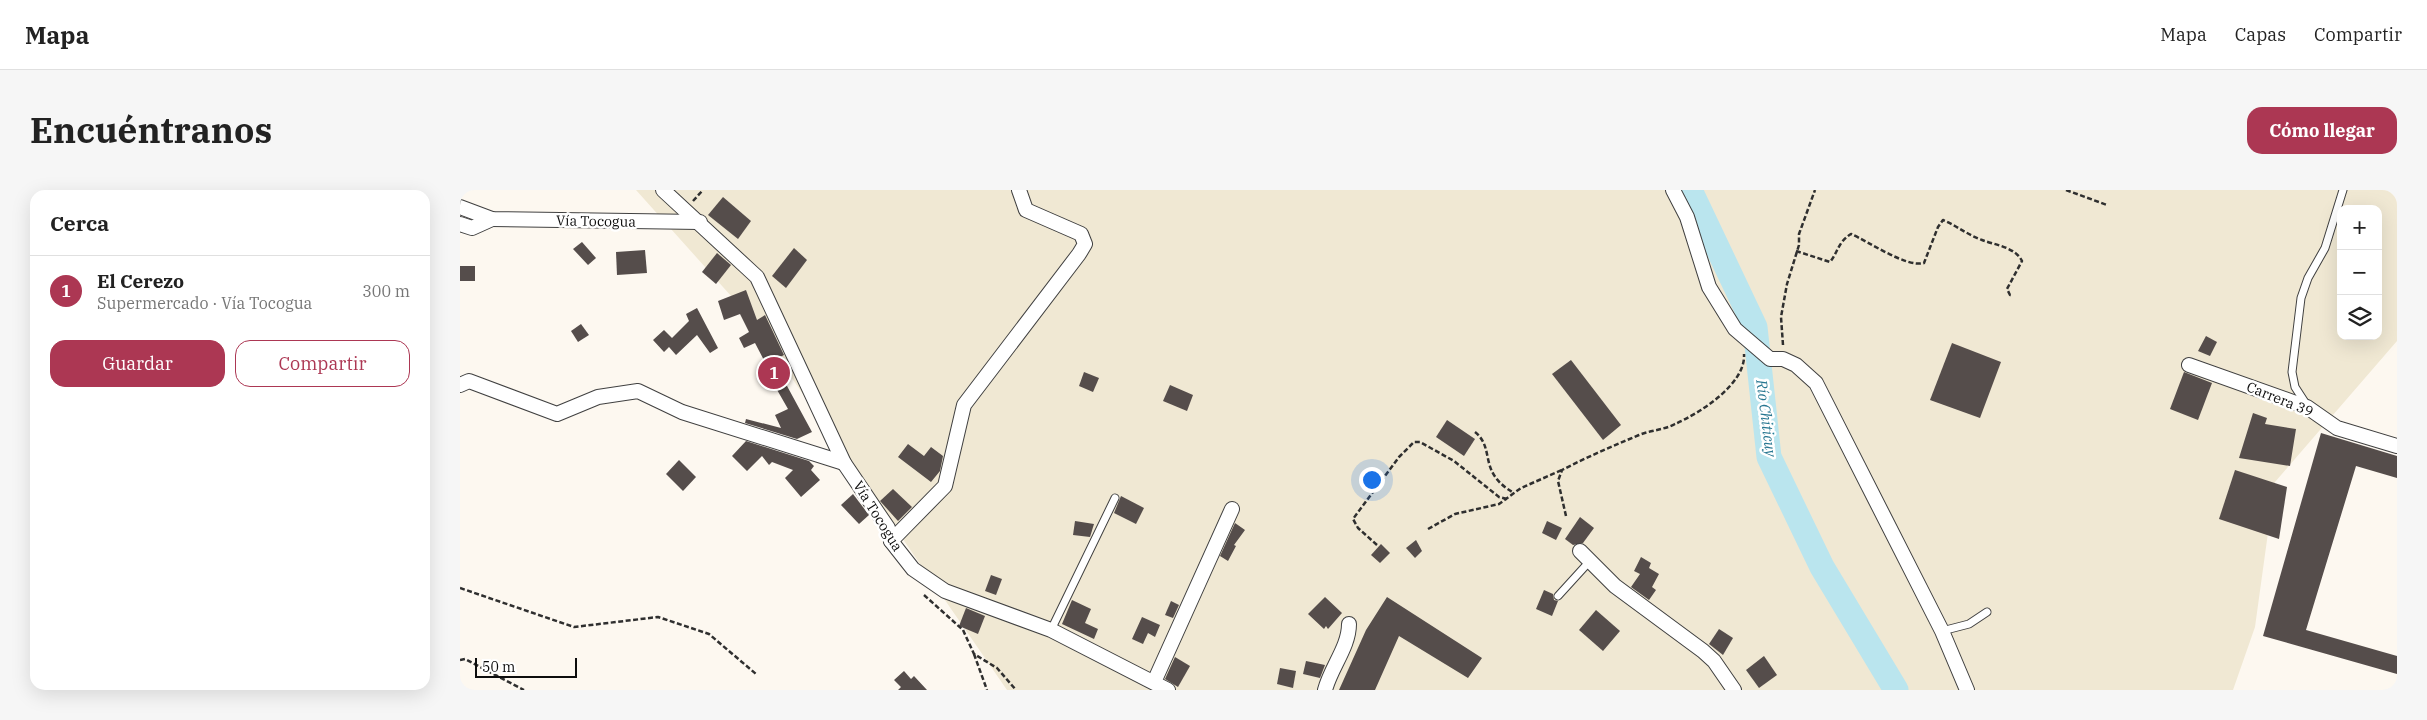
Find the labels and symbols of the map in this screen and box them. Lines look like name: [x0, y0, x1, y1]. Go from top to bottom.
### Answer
street label: Vía Tocogua: [556, 211, 636, 231]
pin: 1: [758, 354, 790, 392]
water label: Río Chiticuy: [1752, 377, 1781, 459]
street label: Carrera 39: [2244, 377, 2316, 421]
your location: [1359, 467, 1385, 493]
street label: Vía Tocogua: [849, 477, 907, 555]
scale bar: [475, 655, 578, 678]

